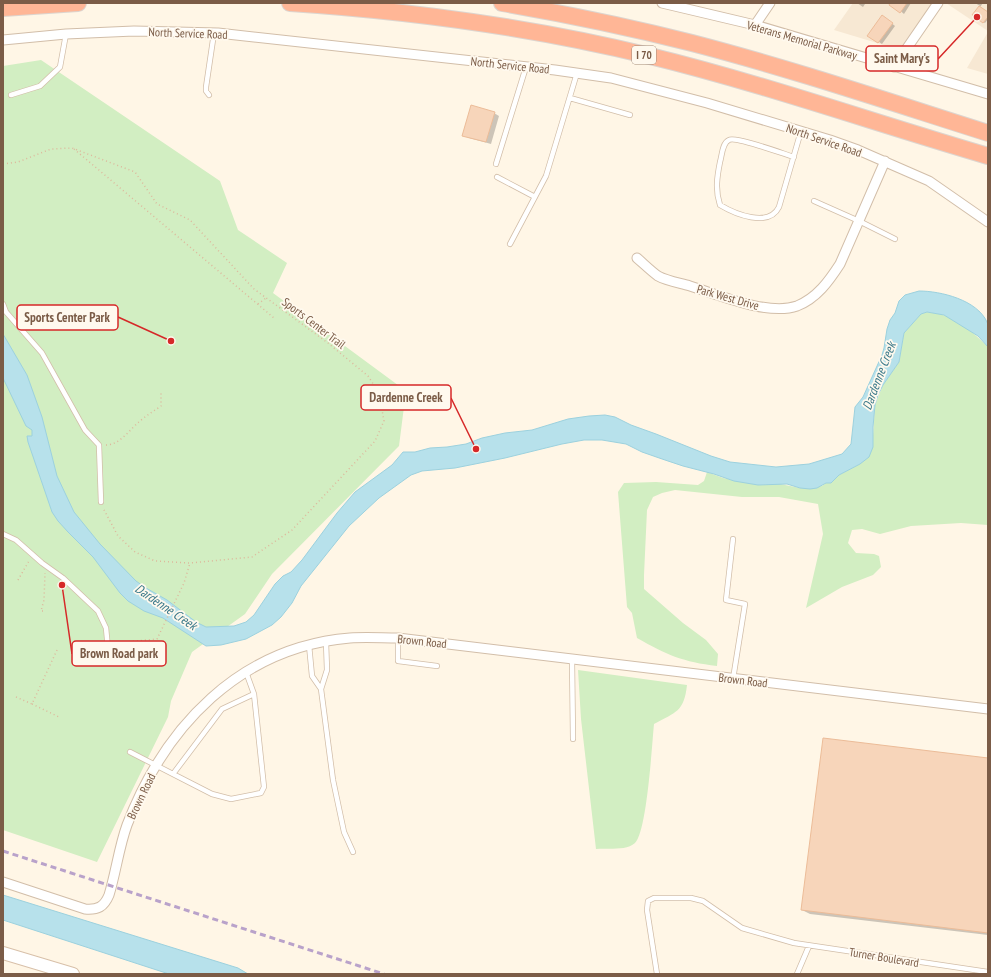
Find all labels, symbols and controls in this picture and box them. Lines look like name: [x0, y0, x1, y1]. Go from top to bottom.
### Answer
street label: Veterans Memorial Parkway: [744, 17, 859, 63]
street label: North Service Road: [148, 24, 228, 42]
road number: I 70: [632, 46, 656, 64]
callout: Saint Mary's: [866, 46, 938, 71]
text: Saint Mary's: [874, 50, 930, 67]
street label: North Service Road: [470, 53, 550, 77]
street label: North Service Road: [784, 120, 864, 160]
street label: Park West Drive: [695, 281, 761, 313]
street label: Sports Center Trail: [279, 294, 349, 352]
callout: Sports Center Park: [17, 305, 118, 330]
text: Sports Center Park: [24, 309, 110, 326]
water label: Dardenne Creek: [858, 338, 900, 412]
callout: Dardenne Creek: [361, 385, 451, 410]
text: Dardenne Creek: [369, 389, 443, 406]
water label: Dardenne Creek: [132, 580, 202, 635]
street label: Brown Road: [397, 631, 447, 651]
callout: Brown Road park: [72, 641, 166, 666]
text: Brown Road park: [80, 645, 159, 662]
street label: Brown Road: [718, 670, 768, 690]
street label: Brown Road: [123, 771, 159, 821]
street label: Turner Boulevard: [848, 944, 920, 970]

